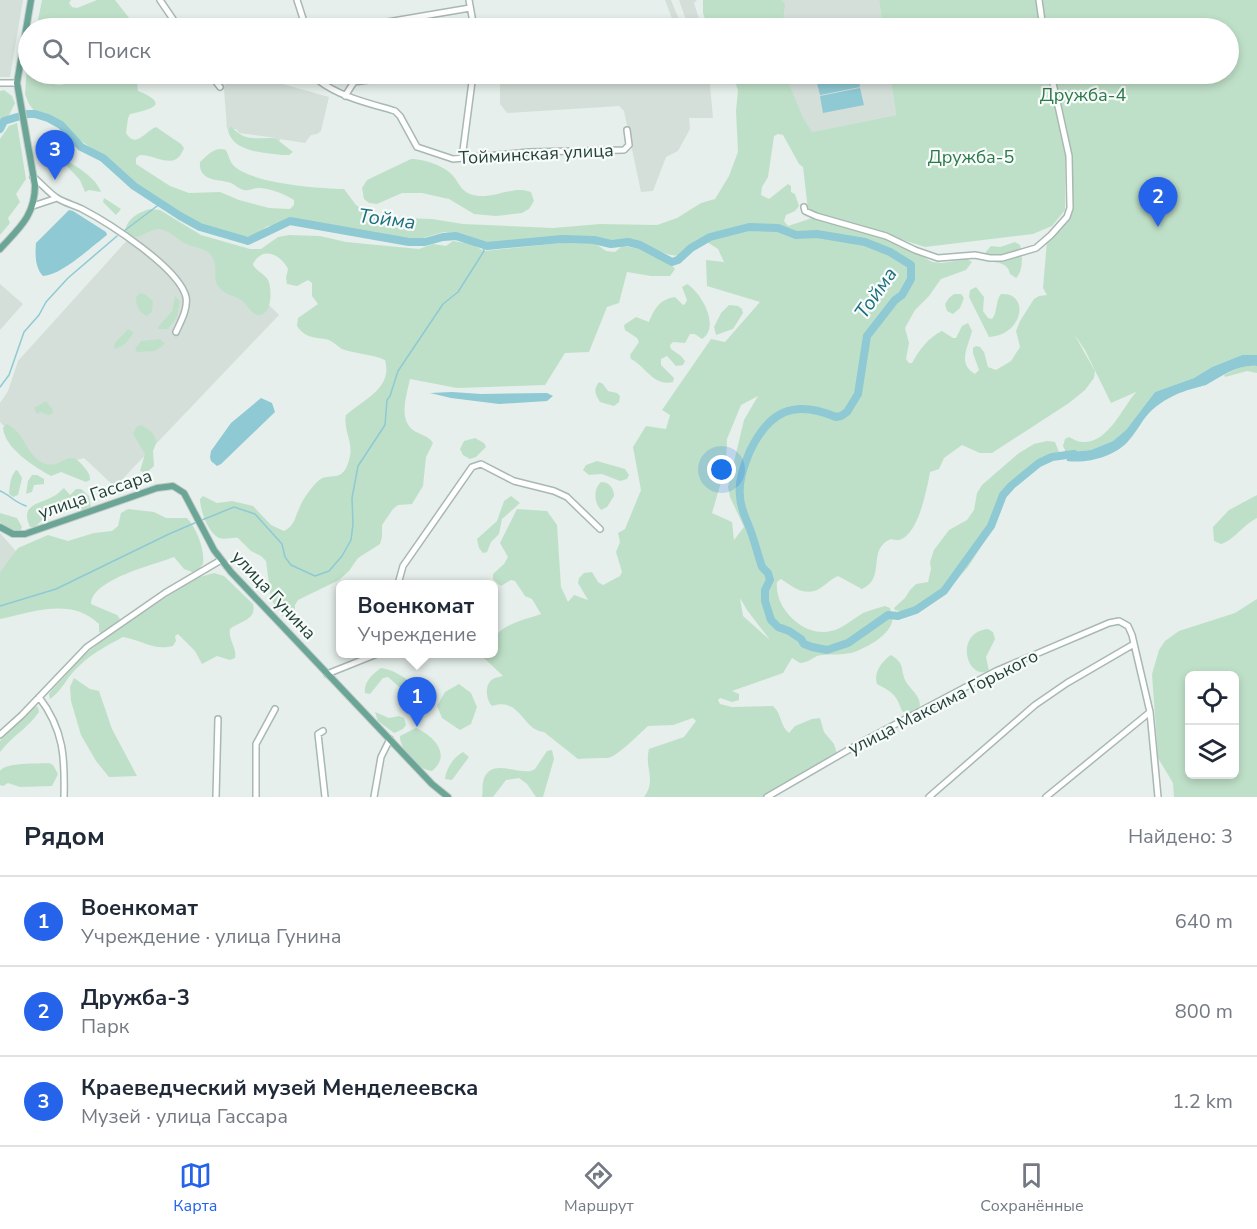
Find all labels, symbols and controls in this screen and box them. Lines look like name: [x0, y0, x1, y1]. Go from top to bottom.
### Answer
search box: [18, 18, 1239, 84]
icon: search: [39, 35, 72, 68]
text: Поиск: [87, 36, 151, 66]
park label: Дружба-4: [1040, 83, 1126, 107]
pin: 3: [36, 130, 74, 180]
street label: Тойминская улица: [458, 138, 614, 170]
park label: Дружба-5: [928, 145, 1014, 169]
pin: 2: [1138, 178, 1178, 227]
water label: Тойма: [357, 202, 417, 236]
water label: Тойма: [848, 262, 904, 324]
your location: [707, 455, 736, 484]
street label: улица Гассара: [35, 463, 155, 525]
street label: улица Гунина: [226, 545, 322, 645]
popup: [336, 580, 498, 658]
text: Военкомат: [357, 591, 474, 621]
text: Учреждение: [357, 621, 477, 648]
street label: улица Максима Горького: [844, 644, 1042, 760]
map controls: [1185, 671, 1239, 779]
button: locate: [1185, 671, 1239, 725]
pin: 1: [398, 678, 436, 727]
button: layers: [1185, 725, 1239, 779]
text: Рядом: [24, 819, 105, 854]
text: Найдено: 3: [1128, 823, 1233, 850]
text: Военкомат: [81, 893, 198, 923]
text: 1: [38, 908, 50, 935]
text: 640 m: [1175, 908, 1233, 935]
text: Учреждение · улица Гунина: [81, 923, 341, 950]
text: Дружба-3: [81, 983, 190, 1013]
text: 2: [38, 998, 50, 1025]
text: 800 m: [1175, 998, 1233, 1025]
text: Парк: [81, 1013, 129, 1040]
text: Краеведческий музей Менделеевска: [81, 1073, 478, 1103]
text: 3: [38, 1088, 50, 1115]
text: 1.2 km: [1172, 1088, 1233, 1115]
text: Музей · улица Гассара: [81, 1103, 288, 1130]
tab: Карта: [173, 1159, 217, 1217]
tab: Маршрут: [564, 1159, 634, 1217]
tab: Сохранённые: [980, 1159, 1084, 1217]

